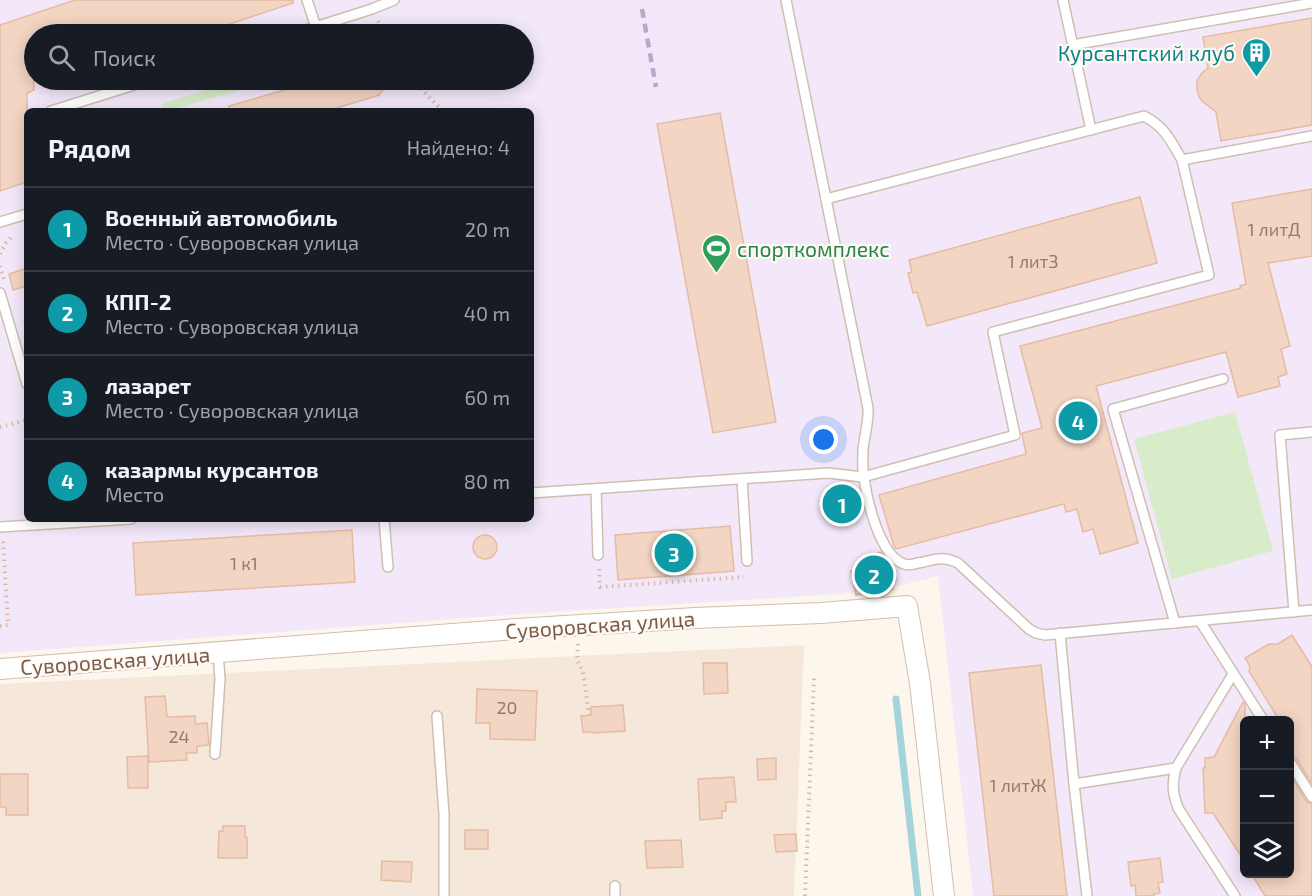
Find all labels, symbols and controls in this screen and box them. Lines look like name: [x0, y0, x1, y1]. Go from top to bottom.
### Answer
search box: [24, 24, 534, 90]
building icon: Курсантский клуб: [1240, 36, 1272, 78]
place label: Курсантский клуб: [1058, 40, 1235, 66]
icon: search: [45, 41, 78, 74]
text: Поиск: [93, 44, 156, 70]
text: Рядом: [48, 132, 131, 163]
text: Найдено: 4: [407, 135, 510, 159]
text: Военный автомобиль: [105, 204, 338, 230]
text: 1: [63, 217, 72, 241]
text: 20 m: [465, 217, 510, 241]
house number: 1 литД: [1247, 218, 1301, 240]
text: Место · Суворовская улица: [105, 230, 359, 254]
sports icon: спорткомплекс: [700, 232, 732, 274]
place label: спорткомплекс: [737, 236, 890, 261]
house number: 1 литЗ: [1008, 250, 1058, 272]
text: КПП-2: [105, 288, 172, 314]
text: 2: [62, 301, 73, 325]
text: 40 m: [464, 301, 510, 325]
text: Место · Суворовская улица: [105, 314, 359, 338]
text: лазарет: [105, 372, 191, 398]
text: 3: [62, 385, 73, 409]
text: 60 m: [465, 385, 510, 409]
text: Место · Суворовская улица: [105, 398, 359, 422]
pin: 4: [1058, 398, 1098, 444]
your location: [809, 425, 838, 454]
text: казармы курсантов: [105, 456, 319, 482]
text: 4: [61, 469, 74, 493]
text: 80 m: [464, 469, 510, 493]
text: Место: [105, 482, 164, 506]
pin: 1: [822, 482, 862, 526]
pin: 3: [654, 530, 694, 576]
house number: 1 к1: [230, 552, 258, 574]
pin: 2: [854, 552, 894, 598]
street label: Суворовская улица: [504, 605, 696, 644]
street label: Суворовская улица: [19, 641, 211, 680]
house number: 20: [497, 696, 517, 718]
map controls: [1240, 716, 1294, 878]
button: +: [1240, 716, 1294, 770]
house number: 24: [168, 725, 190, 747]
button: −: [1240, 770, 1294, 824]
house number: 1 литЖ: [989, 774, 1047, 796]
button: layers: [1240, 824, 1294, 878]

